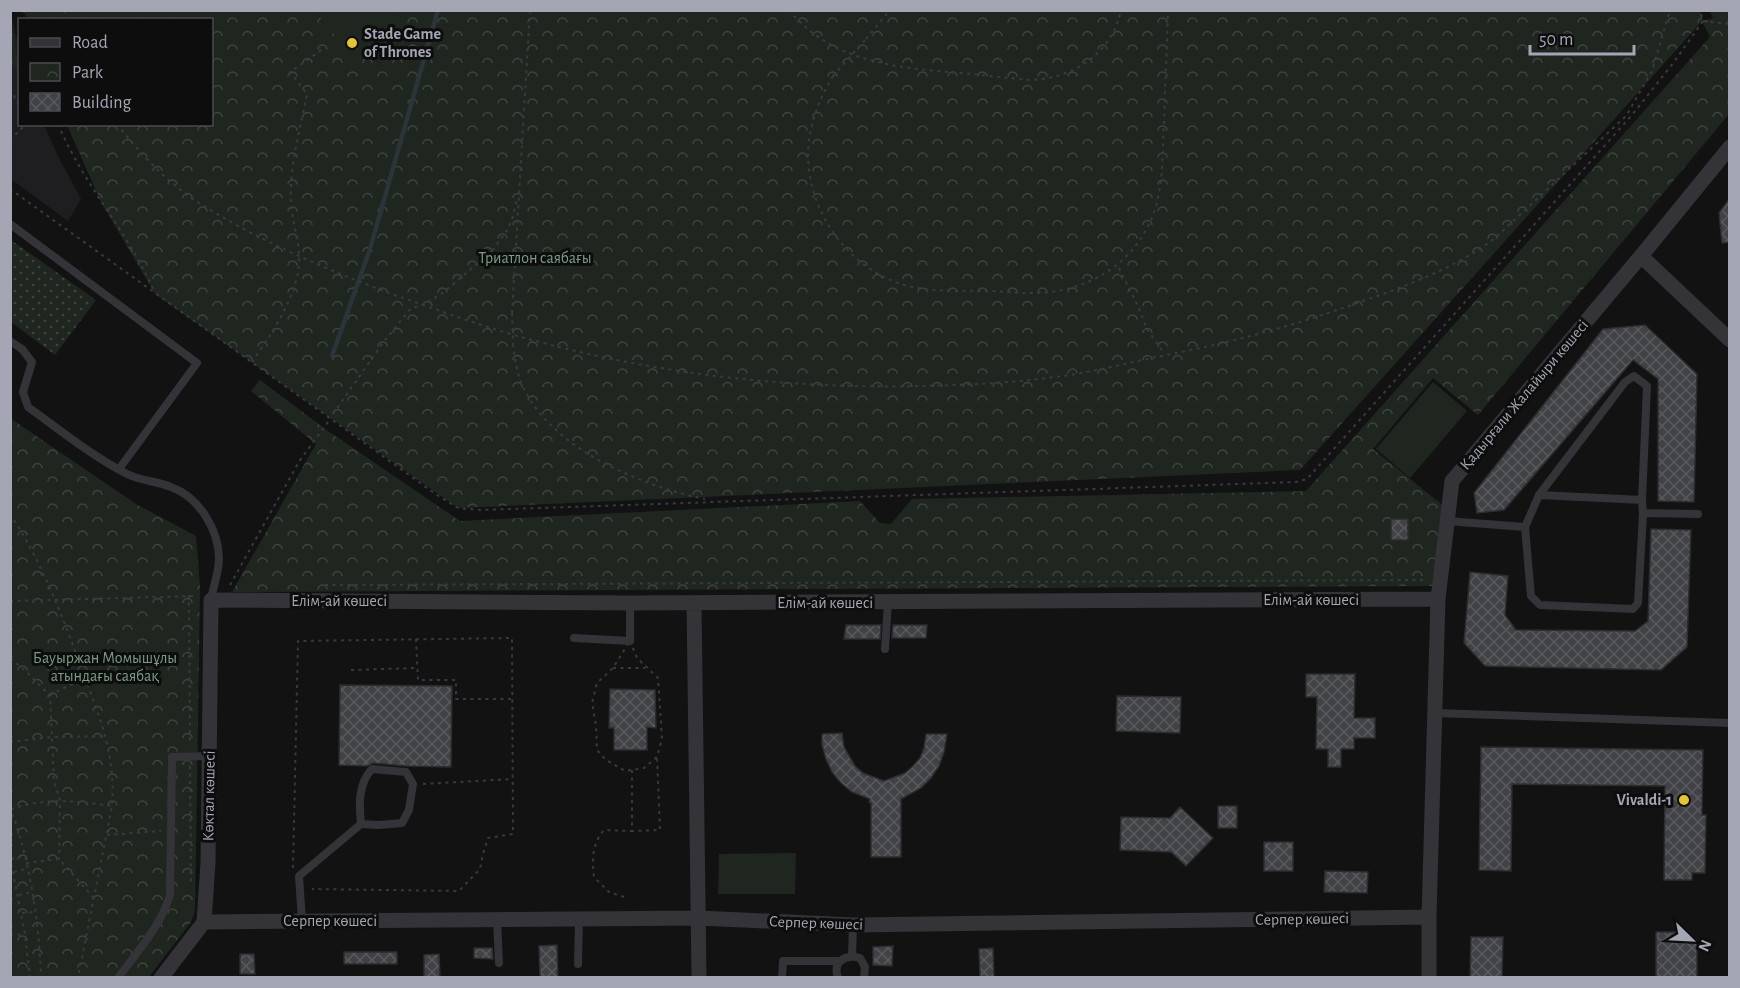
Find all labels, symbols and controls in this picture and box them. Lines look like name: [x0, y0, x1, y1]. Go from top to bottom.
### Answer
legend: [18, 18, 213, 126]
scale bar: [1530, 18, 1634, 56]
place label: Stade Game of Thrones: [364, 26, 441, 60]
text: 50 m: [1539, 31, 1573, 49]
text: Road: [72, 34, 108, 52]
marker: Stade Game of Thrones: [345, 36, 359, 50]
text: Park: [72, 64, 104, 82]
text: Building: [72, 94, 132, 112]
park label: Триатлон саябағы: [478, 250, 592, 266]
street label: Қадырғали Жалайыри көшесі: [1457, 317, 1591, 473]
street label: Елім-ай көшесі: [1263, 592, 1359, 608]
street label: Елім-ай көшесі: [291, 593, 387, 609]
street label: Елім-ай көшесі: [777, 595, 873, 611]
park label: Бауыржан Момышұлы атындағы саябақ: [33, 650, 177, 684]
street label: Көктал көшесі: [200, 750, 218, 842]
place label: Vivaldi-1: [1616, 792, 1672, 808]
marker: Vivaldi-1: [1677, 793, 1691, 807]
street label: Серпер көшесі: [1255, 910, 1349, 928]
north arrow: [1662, 910, 1722, 970]
street label: Серпер көшесі: [283, 913, 377, 929]
street label: Серпер көшесі: [769, 913, 863, 933]
text: N: [1695, 937, 1714, 954]

